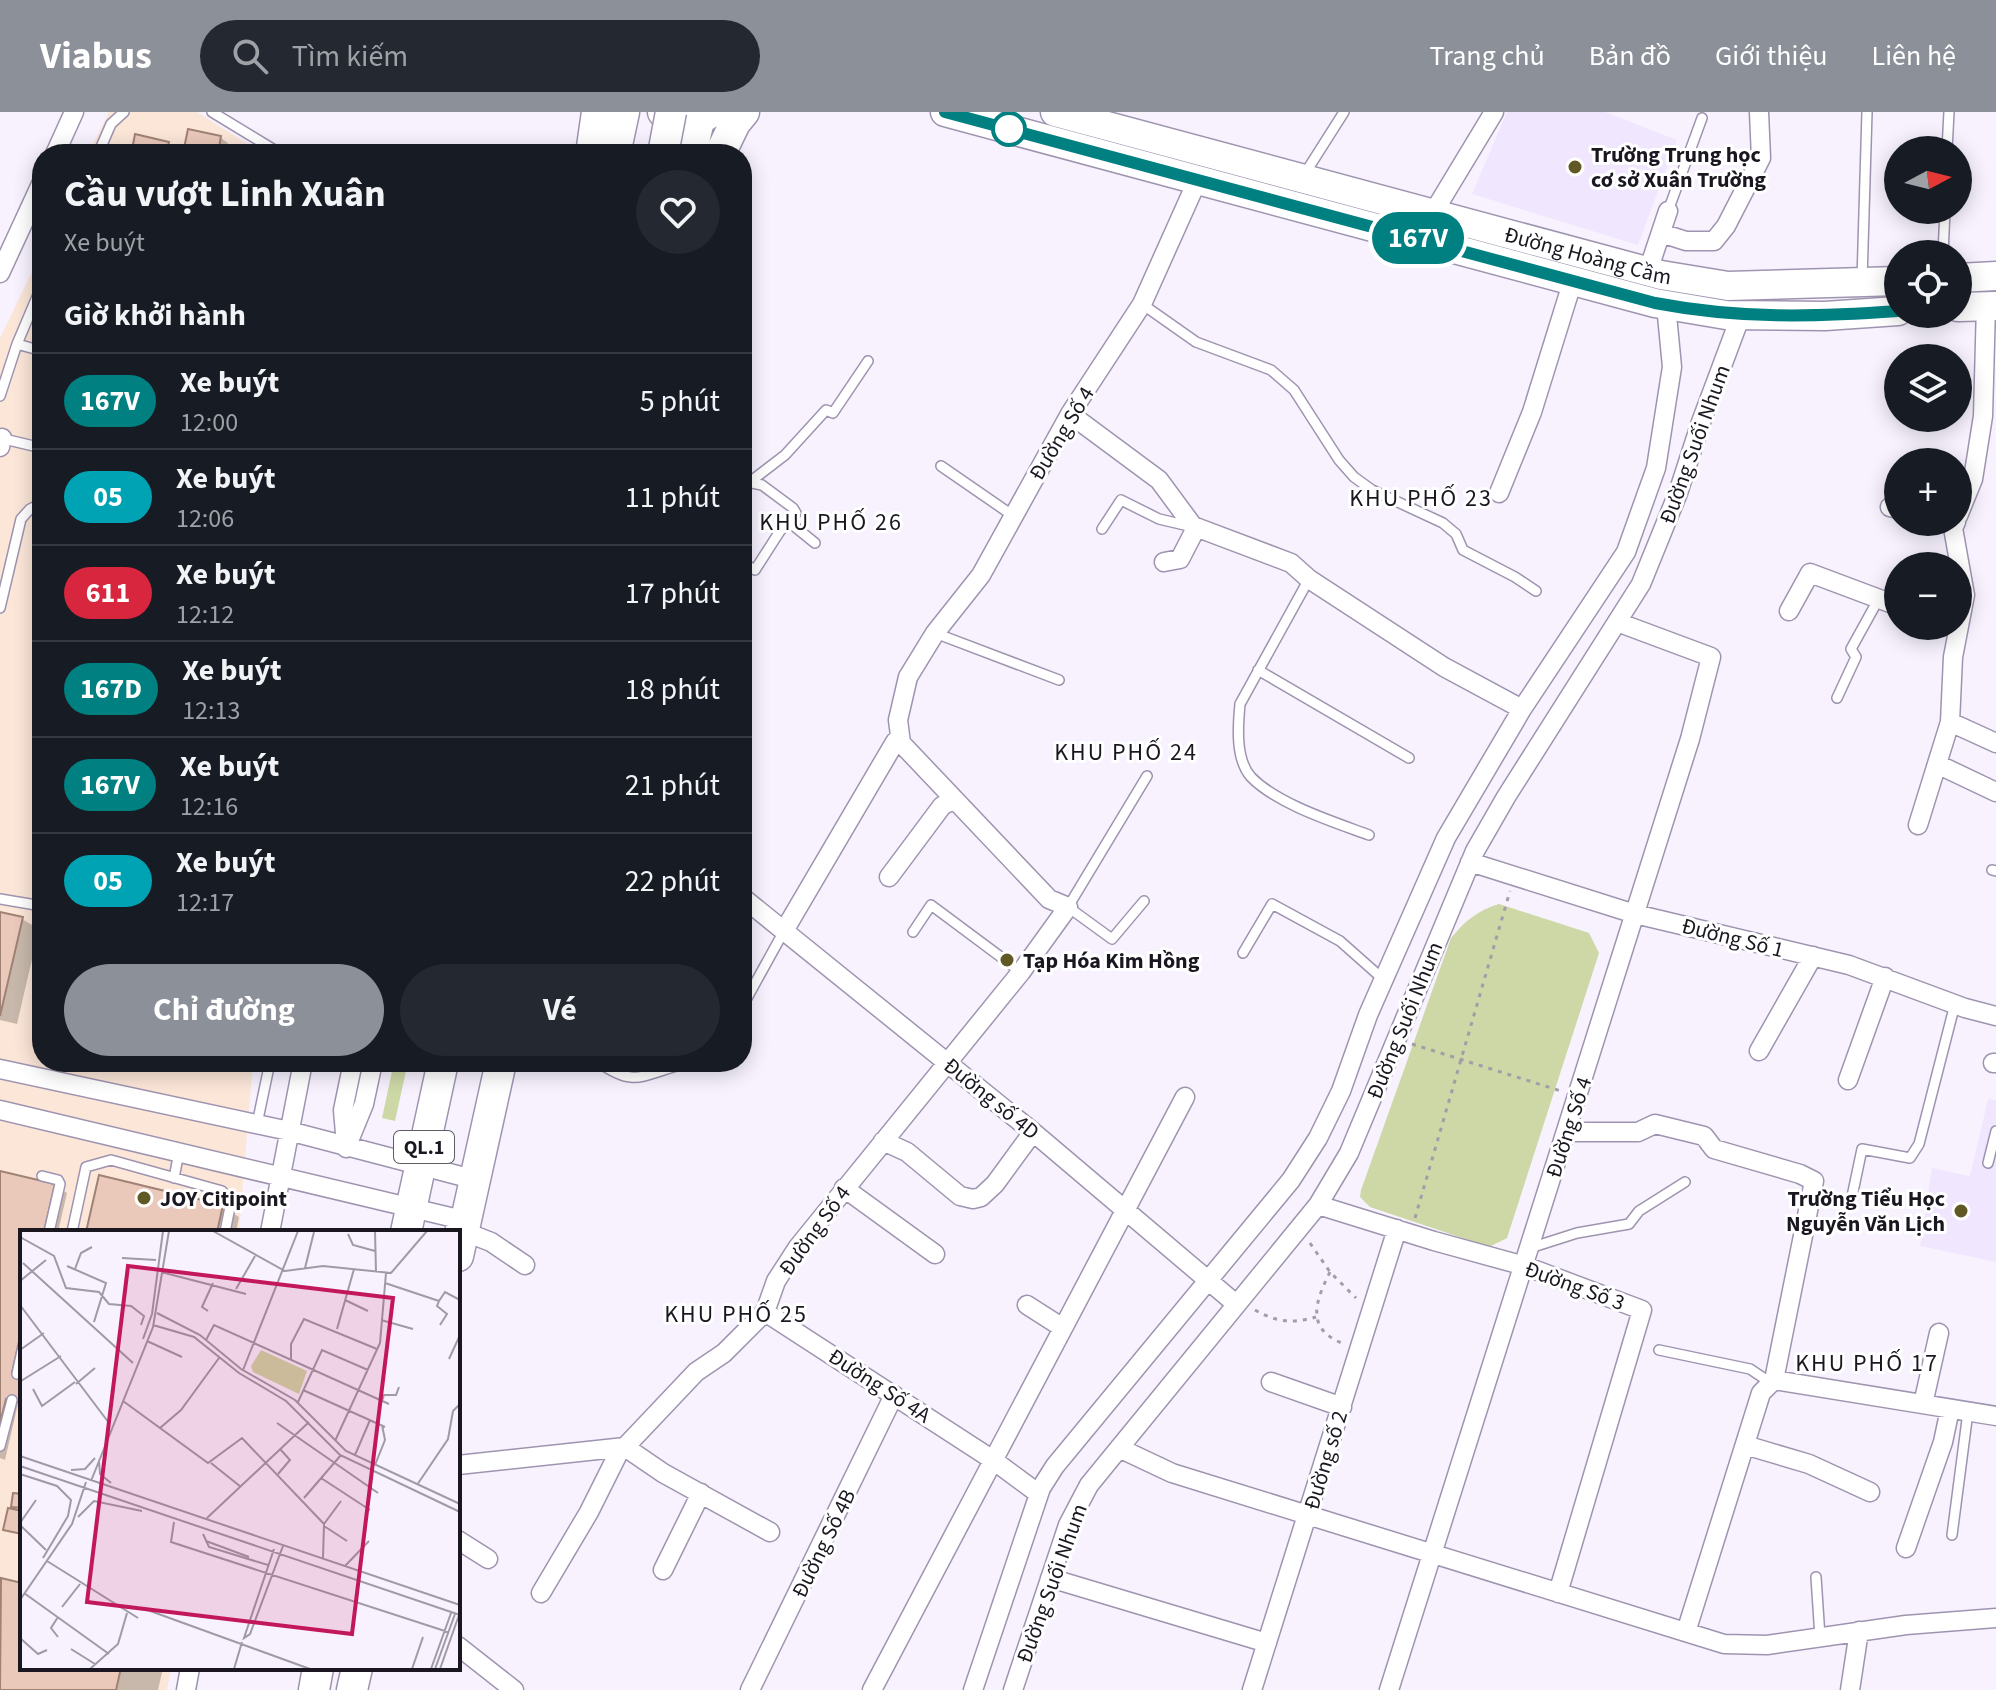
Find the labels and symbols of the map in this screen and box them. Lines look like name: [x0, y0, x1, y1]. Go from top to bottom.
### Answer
unlabelled marker: [992, 112, 1026, 146]
north arrow: [1884, 136, 1972, 224]
place label: Trường Trung học cơ sở Xuân Trường: [1591, 139, 1766, 196]
marker: Trường Trung học cơ sở Xuân Trường: [1566, 158, 1584, 176]
line badge: 167V: [1362, 212, 1474, 264]
street label: Đường Hoàng Cầm: [1501, 219, 1674, 293]
street label: Đường Suối Nhum: [1651, 360, 1739, 528]
street label: Đường Số 4: [1021, 380, 1102, 486]
district label: KHU PHỐ 23: [1349, 481, 1493, 516]
district label: KHU PHỐ 26: [759, 505, 903, 540]
district label: KHU PHỐ 24: [1054, 735, 1198, 770]
street label: Đường Số 1: [1678, 910, 1787, 966]
street label: Đường Suối Nhum: [1359, 937, 1451, 1104]
place label: Tạp Hóa Kim Hồng: [1023, 945, 1200, 977]
marker: Tạp Hóa Kim Hồng: [998, 951, 1016, 969]
street label: Đường số 4D: [936, 1050, 1046, 1148]
street label: Đường Số 4: [1538, 1073, 1600, 1182]
road number: QL.1: [394, 1131, 454, 1163]
street label: Đường Số 4: [771, 1179, 858, 1282]
place label: JOY Citipoint: [160, 1183, 288, 1215]
place label: Trường Tiểu Học Nguyễn Văn Lịch: [1786, 1183, 1945, 1240]
marker: JOY Citipoint: [135, 1189, 153, 1207]
marker: Trường Tiểu Học Nguyễn Văn Lịch: [1952, 1202, 1970, 1220]
inset map: [20, 1230, 460, 1670]
street label: Đường Số 3: [1520, 1253, 1629, 1319]
district label: KHU PHỐ 25: [664, 1297, 808, 1332]
street label: Đường Số 4A: [822, 1341, 937, 1431]
district label: KHU PHỐ 17: [1795, 1346, 1939, 1381]
street label: Đường số 2: [1296, 1407, 1356, 1514]
street label: Đường Số 4B: [784, 1484, 864, 1603]
street label: Đường Suối Nhum: [1008, 1499, 1096, 1667]

